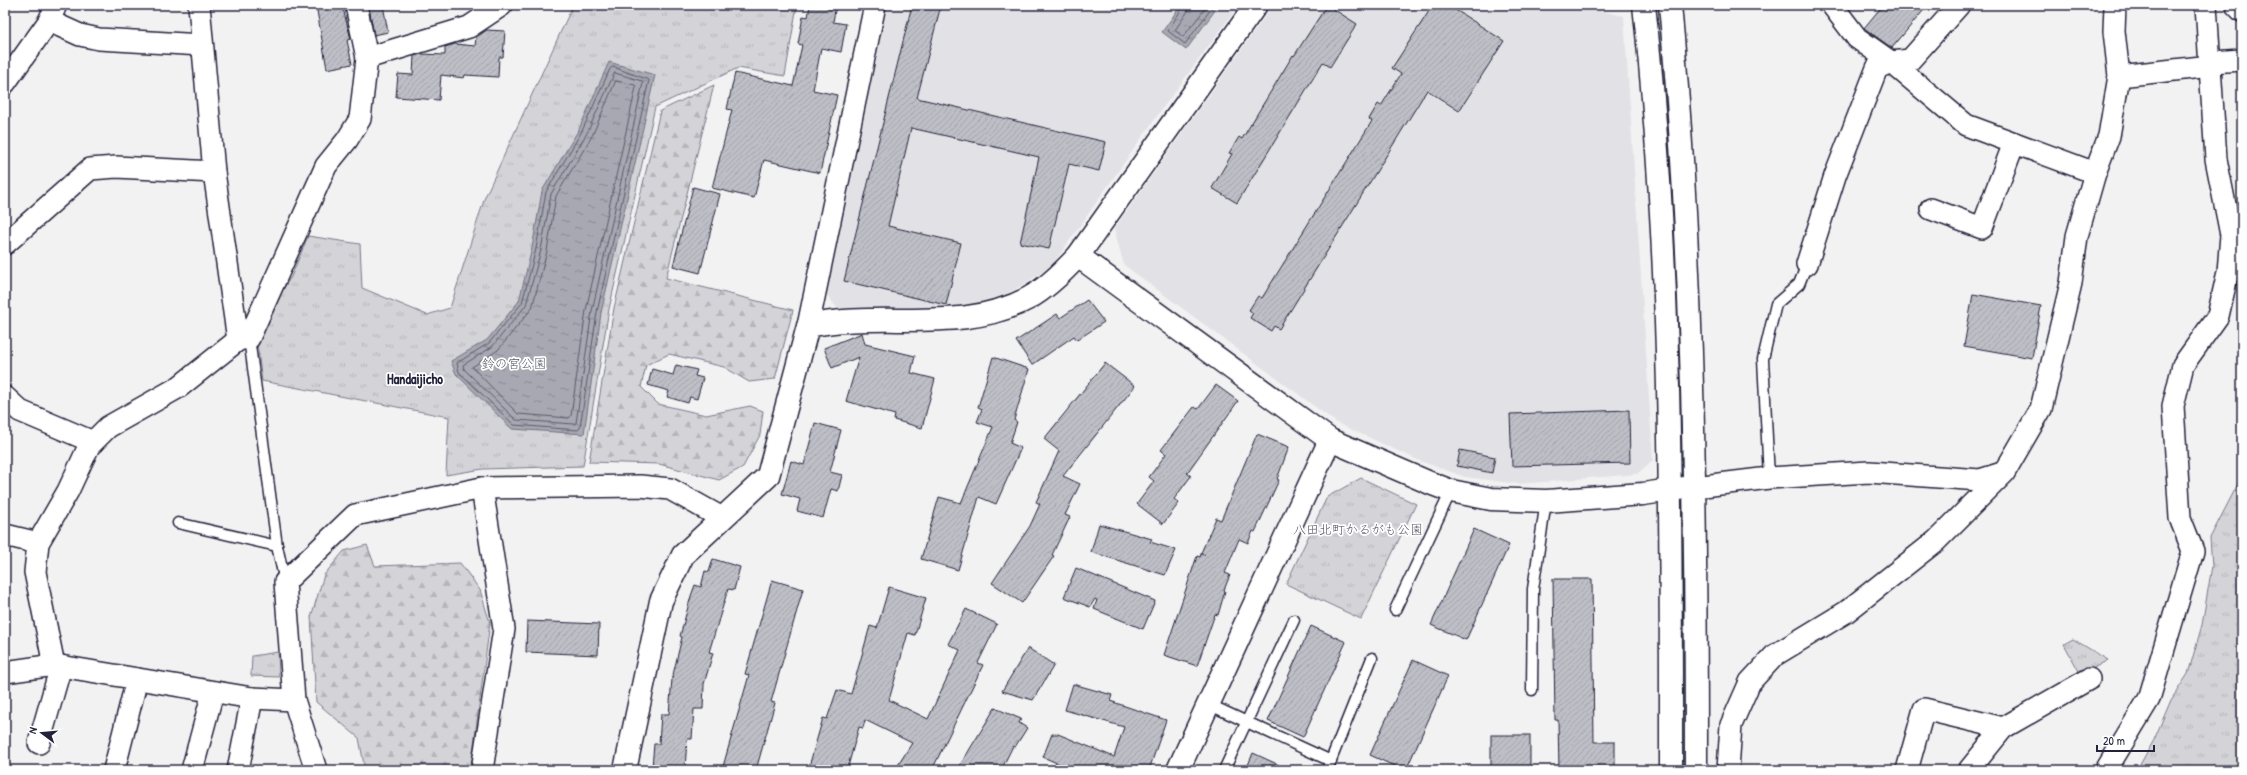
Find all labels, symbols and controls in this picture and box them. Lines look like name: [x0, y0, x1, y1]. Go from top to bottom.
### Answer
park label: 鈴の宮公園: [481, 354, 547, 372]
district label: Handaijicho: [387, 369, 443, 389]
park label: 八田北町かるがも公園: [1293, 520, 1423, 538]
north arrow: [22, 713, 62, 753]
text: N: [25, 725, 40, 735]
scale bar: [2097, 727, 2154, 753]
text: 20 m: [2103, 732, 2125, 749]

